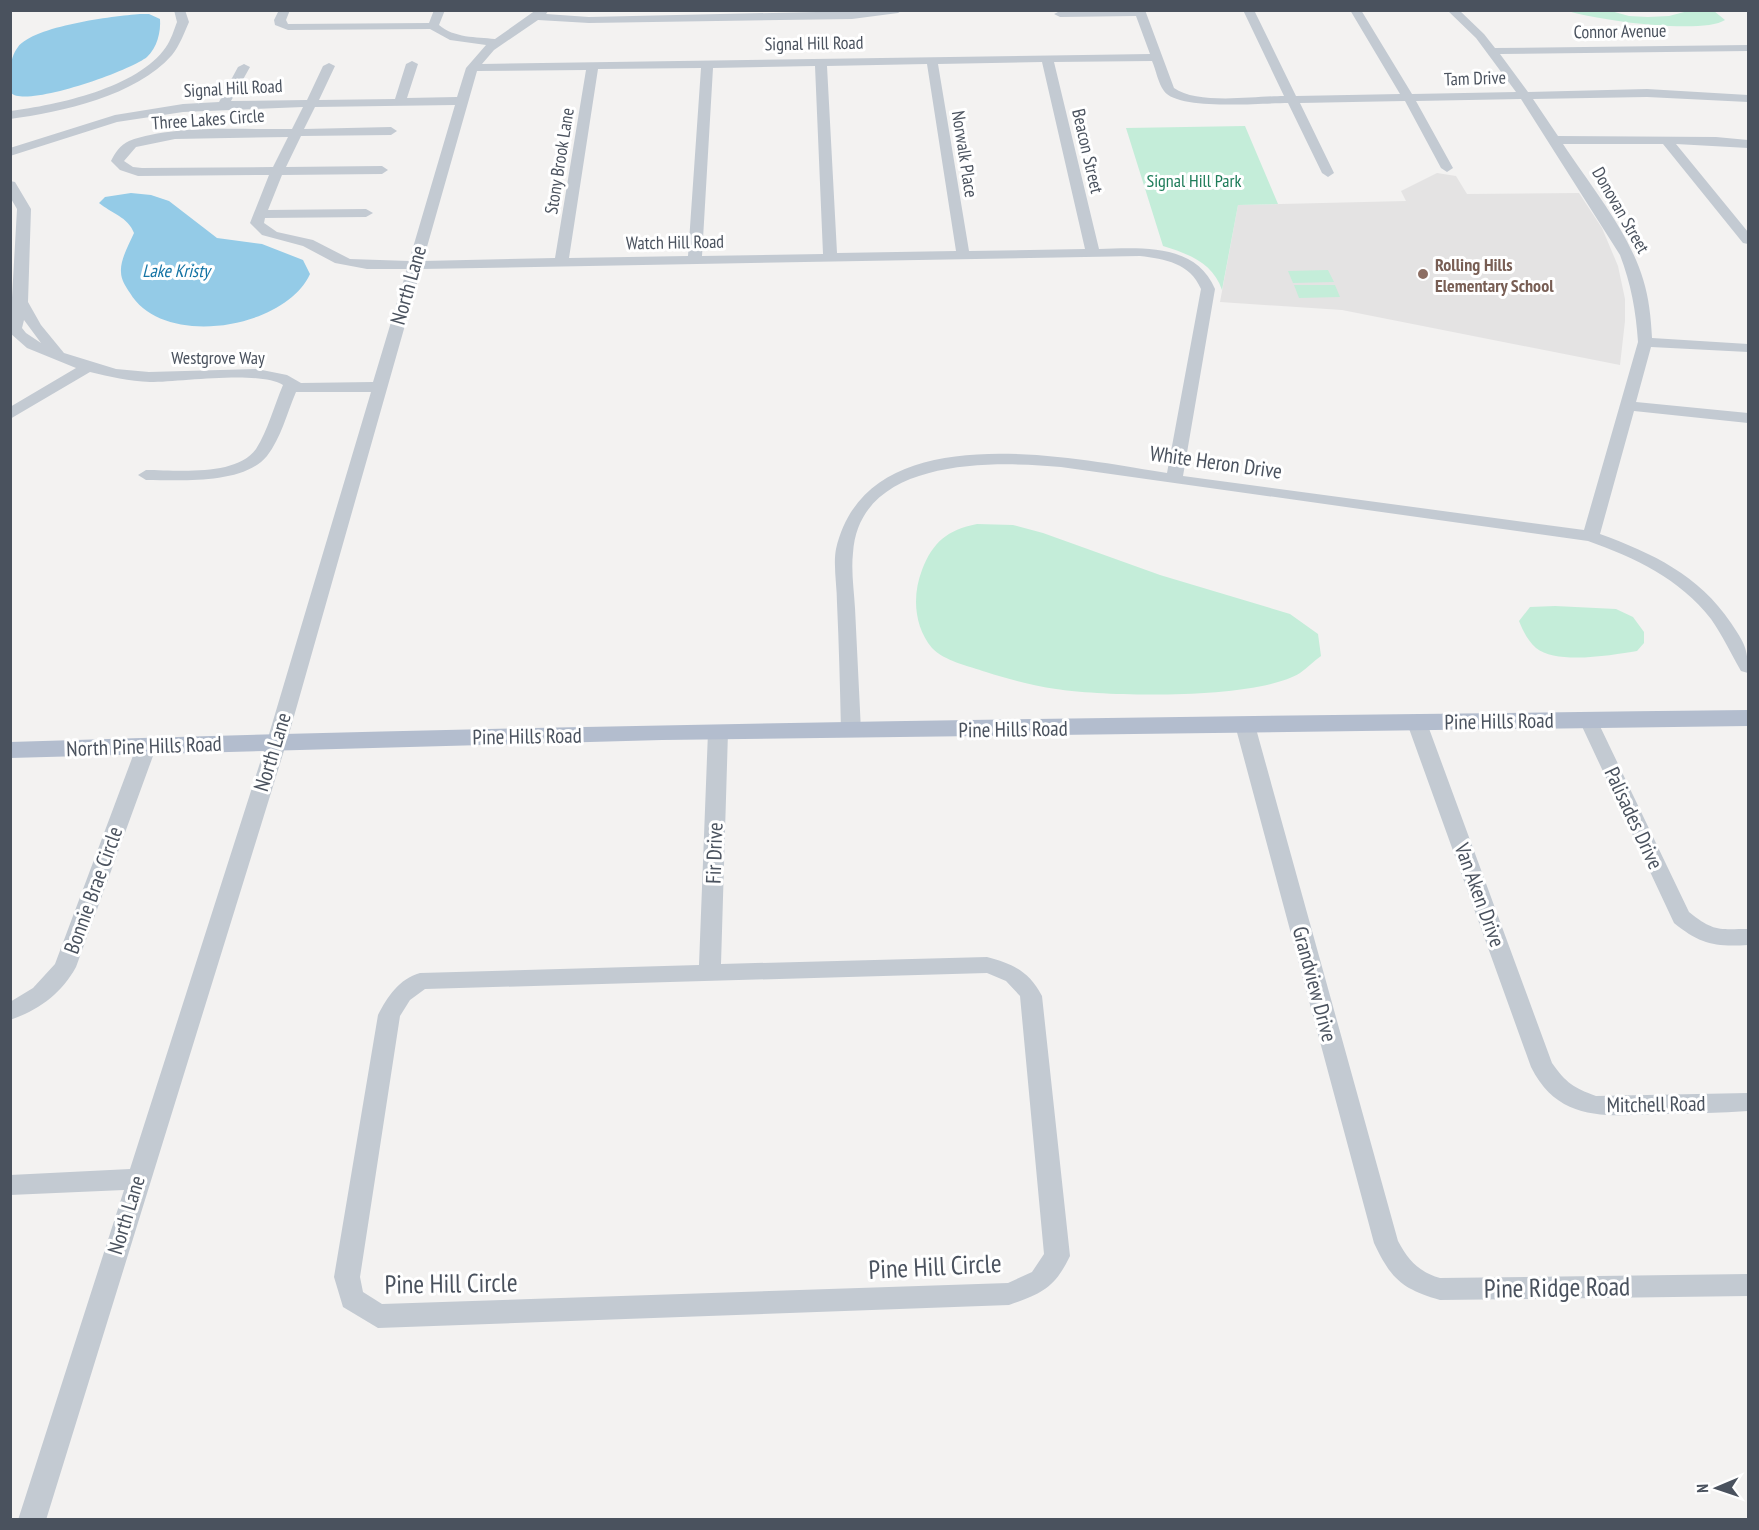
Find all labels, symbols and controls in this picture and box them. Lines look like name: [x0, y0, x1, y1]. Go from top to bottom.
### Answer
street label: Connor Avenue: [1573, 19, 1667, 43]
street label: Signal Hill Road: [764, 31, 864, 55]
street label: Tam Drive: [1444, 65, 1506, 91]
street label: Signal Hill Road: [183, 74, 283, 102]
street label: Three Lakes Circle: [151, 104, 265, 134]
street label: Stony Brook Lane: [539, 106, 579, 216]
street label: Beacon Street: [1067, 107, 1109, 196]
street label: Norwalk Place: [947, 109, 983, 199]
street label: Donovan Street: [1587, 163, 1655, 257]
park label: Signal Hill Park: [1146, 169, 1242, 192]
street label: Watch Hill Road: [626, 230, 724, 254]
street label: North Lane: [384, 242, 432, 328]
place label: Rolling Hills Elementary School: [1435, 253, 1554, 297]
water label: Lake Kristy: [142, 259, 212, 282]
marker: Rolling Hills Elementary School: [1416, 267, 1430, 281]
street label: Westgrove Way: [171, 346, 265, 369]
street label: White Heron Drive: [1148, 439, 1284, 485]
street label: Pine Hills Road: [1444, 707, 1554, 735]
street label: North Lane: [247, 709, 297, 795]
street label: Pine Hills Road: [958, 715, 1068, 743]
street label: Pine Hills Road: [472, 722, 582, 750]
street label: North Pine Hills Road: [66, 730, 222, 762]
street label: Palisades Drive: [1599, 763, 1669, 873]
street label: Fir Drive: [699, 822, 729, 884]
street label: Bonnie Brae Circle: [58, 823, 128, 957]
street label: Van Aken Drive: [1448, 838, 1511, 951]
street label: Grandview Drive: [1287, 923, 1343, 1045]
street label: Mitchell Road: [1606, 1090, 1706, 1118]
street label: North Lane: [101, 1172, 151, 1258]
street label: Pine Hill Circle: [868, 1246, 1002, 1286]
street label: Pine Hill Circle: [384, 1265, 518, 1301]
street label: Pine Ridge Road: [1484, 1269, 1630, 1305]
north arrow: [1687, 1458, 1747, 1518]
text: N: [1692, 1484, 1712, 1493]

